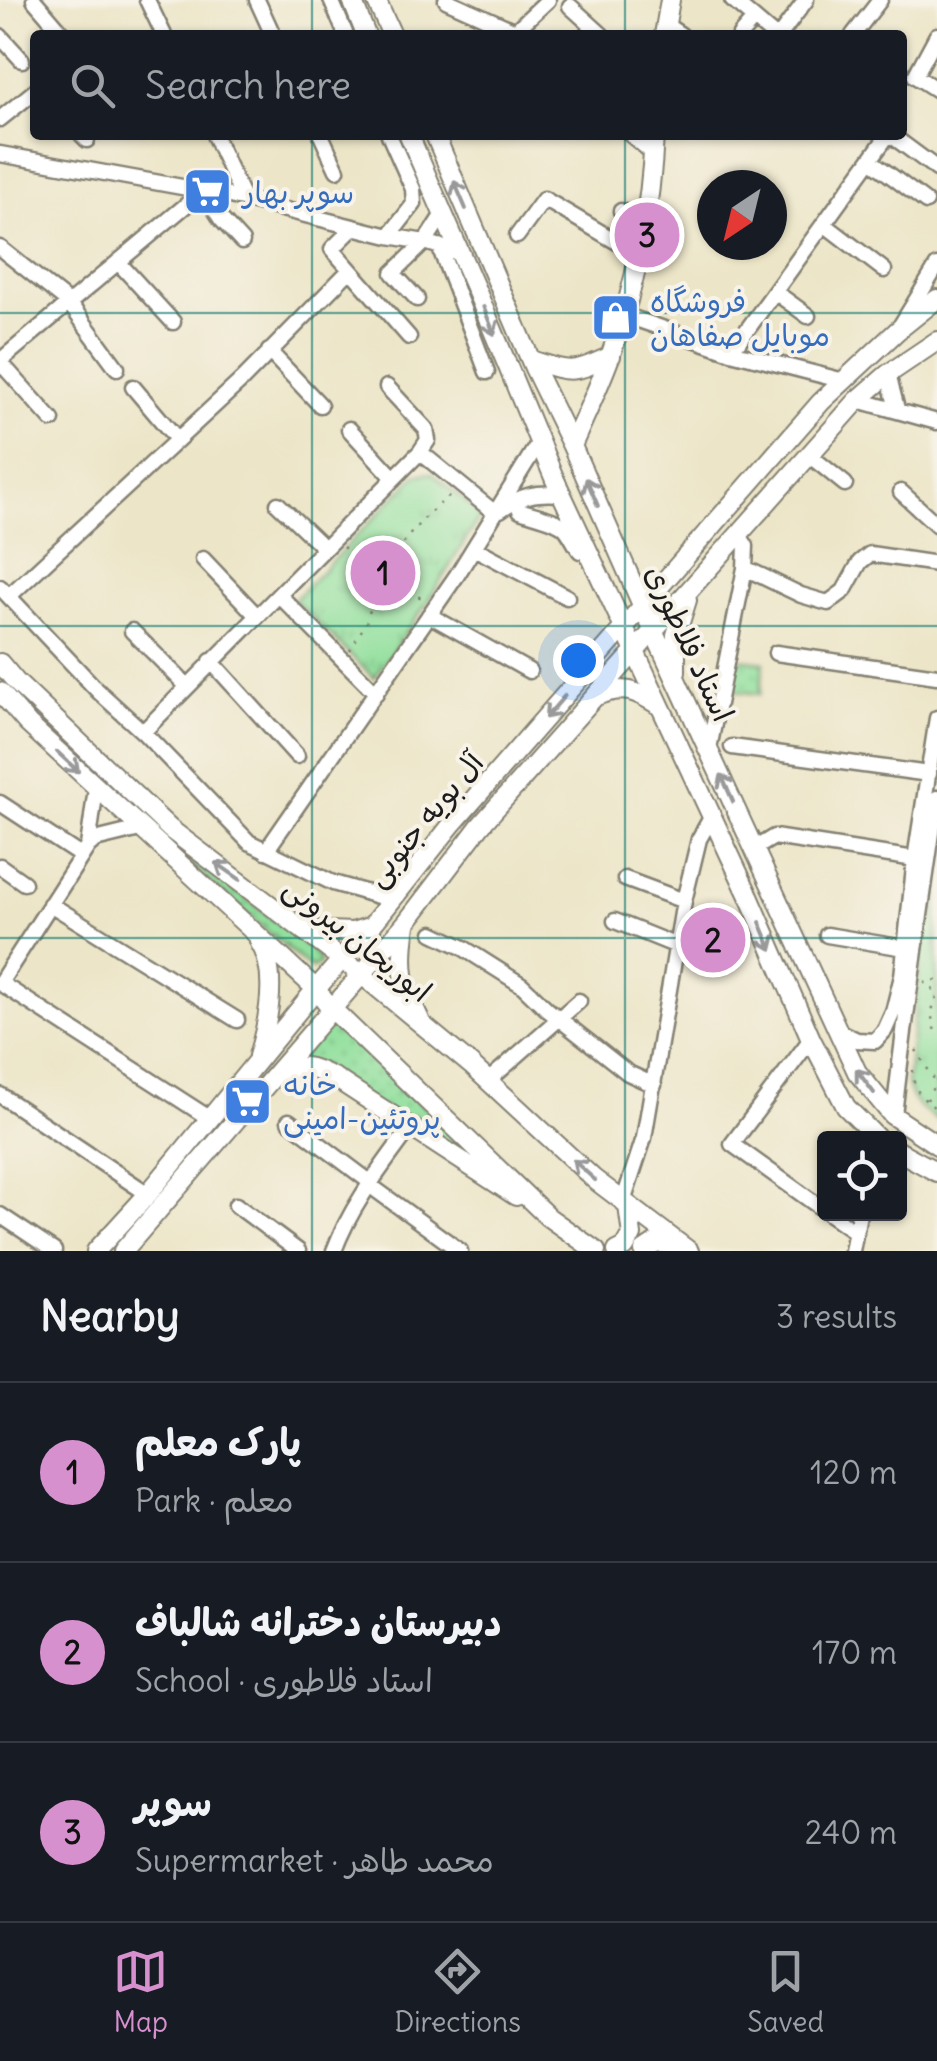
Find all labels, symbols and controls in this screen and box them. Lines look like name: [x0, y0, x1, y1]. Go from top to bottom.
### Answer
search box: [30, 30, 907, 140]
icon: search: [65, 58, 120, 113]
text: Search here: [145, 62, 351, 109]
supermarket icon: سوپر بهار: [182, 166, 234, 218]
north arrow: [697, 170, 787, 260]
place label: سوپر بهار: [240, 173, 354, 212]
one-way arrow: [450, 180, 468, 211]
pin: 3: [614, 198, 680, 272]
place label: فروشگاه موبایل صفاهان: [650, 282, 830, 354]
shop icon: فروشگاه موبایل صفاهان: [589, 292, 641, 344]
one-way arrow: [481, 305, 499, 336]
one-way arrow: [582, 477, 600, 508]
pin: 1: [350, 536, 416, 610]
street label: استاد فلاطوری: [637, 559, 743, 727]
your location: [553, 635, 604, 686]
one-way arrow: [544, 694, 567, 719]
street label: آل بویه جنوبی: [357, 743, 494, 895]
one-way arrow: [55, 750, 80, 773]
one-way arrow: [717, 773, 735, 804]
one-way arrow: [215, 861, 242, 882]
street label: ابوریحان بیرونی: [276, 868, 440, 1011]
pin: 2: [680, 902, 746, 978]
one-way arrow: [758, 920, 776, 951]
place label: خانه پروتئین-امینی: [283, 1065, 441, 1138]
one-way arrow: [855, 1068, 876, 1095]
supermarket icon: خانه پروتئین-امینی: [222, 1075, 274, 1127]
map controls: [817, 1131, 907, 1221]
button: locate: [817, 1131, 907, 1221]
one-way arrow: [572, 1158, 597, 1181]
text: Nearby: [40, 1290, 179, 1342]
text: 3 results: [776, 1296, 897, 1337]
text: پارک معلم: [135, 1419, 301, 1466]
text: 1: [66, 1452, 79, 1493]
text: 120 m: [810, 1452, 897, 1493]
text: Park · معلم: [135, 1480, 294, 1521]
text: دبیرستان دخترانه شالباف: [135, 1599, 502, 1646]
text: 2: [64, 1632, 81, 1673]
text: 170 m: [812, 1632, 897, 1673]
text: School · استاد فلاطوری: [135, 1660, 433, 1701]
text: سوپر: [135, 1779, 212, 1826]
text: 3: [63, 1812, 82, 1853]
text: 240 m: [805, 1812, 897, 1853]
text: Supermarket · محمد طاهر: [135, 1840, 494, 1881]
tab: Map: [113, 1944, 168, 2040]
tab: Directions: [394, 1944, 521, 2040]
tab: Saved: [747, 1944, 824, 2040]

